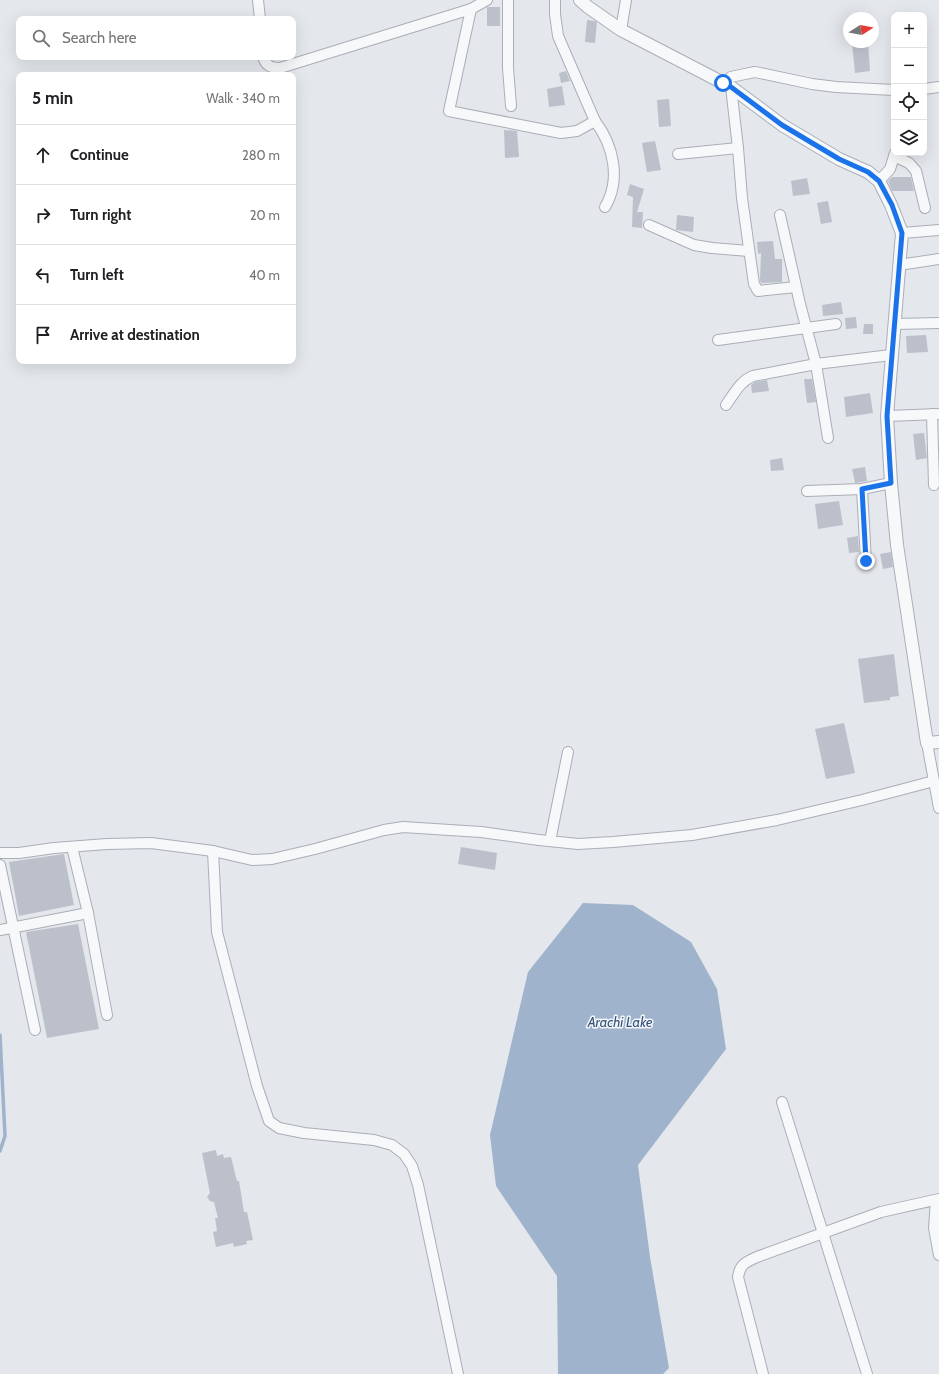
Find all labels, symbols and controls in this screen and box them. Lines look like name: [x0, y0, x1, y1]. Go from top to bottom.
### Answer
north arrow: [843, 12, 879, 48]
map controls: [891, 12, 927, 156]
button: +: [891, 12, 927, 48]
search box: [16, 16, 296, 60]
icon: search: [30, 27, 52, 49]
text: Search here: [62, 29, 137, 47]
button: −: [891, 48, 927, 84]
route start: [714, 74, 732, 92]
button: locate: [891, 84, 927, 120]
text: 5 min: [32, 88, 73, 108]
text: Walk · 340 m: [206, 90, 280, 106]
button: layers: [891, 120, 927, 156]
icon: ahead: [32, 144, 54, 166]
text: Continue: [70, 146, 129, 164]
text: 280 m: [242, 147, 280, 163]
icon: right: [32, 204, 54, 226]
text: Turn right: [70, 206, 131, 224]
text: 20 m: [250, 207, 280, 223]
icon: left: [32, 264, 54, 286]
text: Turn left: [70, 266, 124, 284]
text: 40 m: [249, 267, 280, 283]
icon: arrive: [32, 324, 54, 346]
text: Arrive at destination: [70, 326, 200, 344]
route end: [857, 552, 875, 570]
water label: Arachi Lake: [587, 1013, 653, 1031]

